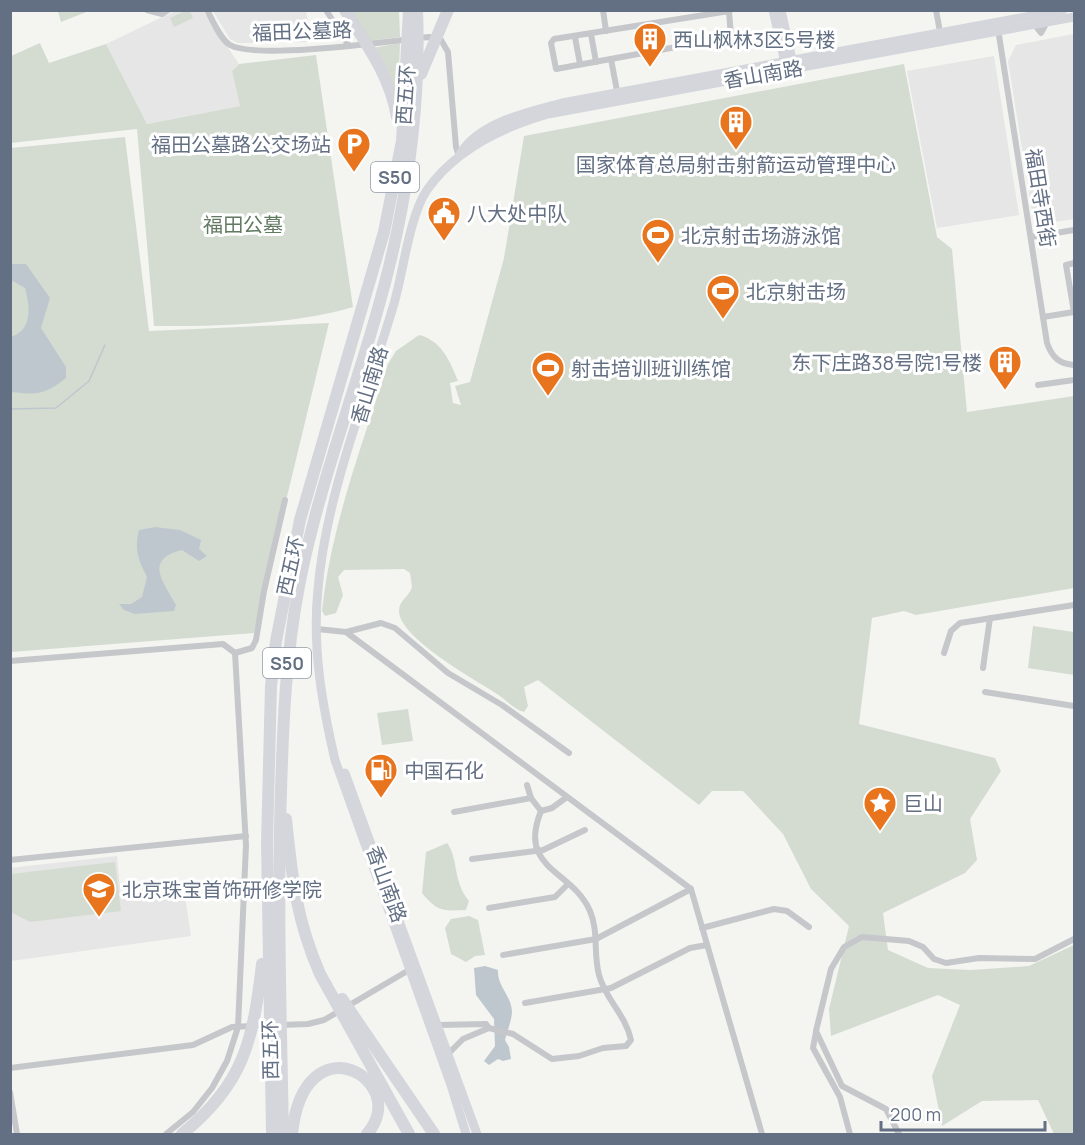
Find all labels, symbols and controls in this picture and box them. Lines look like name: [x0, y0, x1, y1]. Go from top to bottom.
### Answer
street label: 福田公墓路: [252, 16, 352, 46]
building icon: 西山枫林3区5号楼: [632, 21, 668, 68]
place label: 西山枫林3区5号楼: [673, 26, 836, 53]
street label: 香山南路: [721, 54, 805, 94]
street label: 西五环: [389, 64, 421, 126]
building icon: 国家体育总局射击射箭运动管理中心: [718, 104, 754, 151]
parking icon: 福田公墓路公交场站: [336, 126, 372, 173]
place label: 福田公墓路公交场站: [151, 131, 331, 158]
street label: 福田寺西街: [1020, 147, 1062, 249]
place label: 国家体育总局射击射箭运动管理中心: [576, 151, 896, 178]
road number: S50: [371, 162, 419, 192]
public building icon: 八大处中队: [426, 195, 462, 242]
place label: 八大处中队: [467, 200, 567, 227]
park label: 福田公墓: [203, 211, 283, 238]
sports icon: 北京射击场游泳馆: [640, 217, 676, 264]
place label: 北京射击场游泳馆: [681, 222, 841, 249]
sports icon: 北京射击场: [705, 273, 741, 320]
place label: 北京射击场: [746, 278, 846, 305]
street label: 香山南路: [344, 343, 394, 427]
building icon: 东下庄路38号院1号楼: [987, 344, 1023, 391]
place label: 东下庄路38号院1号楼: [792, 349, 982, 376]
sports icon: 射击培训班训练馆: [530, 350, 566, 397]
place label: 射击培训班训练馆: [571, 355, 731, 382]
street label: 西五环: [271, 534, 309, 598]
road number: S50: [263, 648, 311, 678]
fuel station icon: 中国石化: [363, 752, 399, 799]
place label: 中国石化: [404, 757, 484, 784]
place icon: 巨山: [862, 785, 898, 832]
place label: 巨山: [903, 790, 943, 817]
street label: 香山南路: [361, 842, 413, 926]
school or university icon: 北京珠宝首饰研修学院: [81, 871, 117, 918]
place label: 北京珠宝首饰研修学院: [122, 876, 322, 903]
street label: 西五环: [256, 1020, 284, 1080]
scale bar: [881, 1094, 1044, 1132]
text: 200 m: [890, 1102, 941, 1126]

